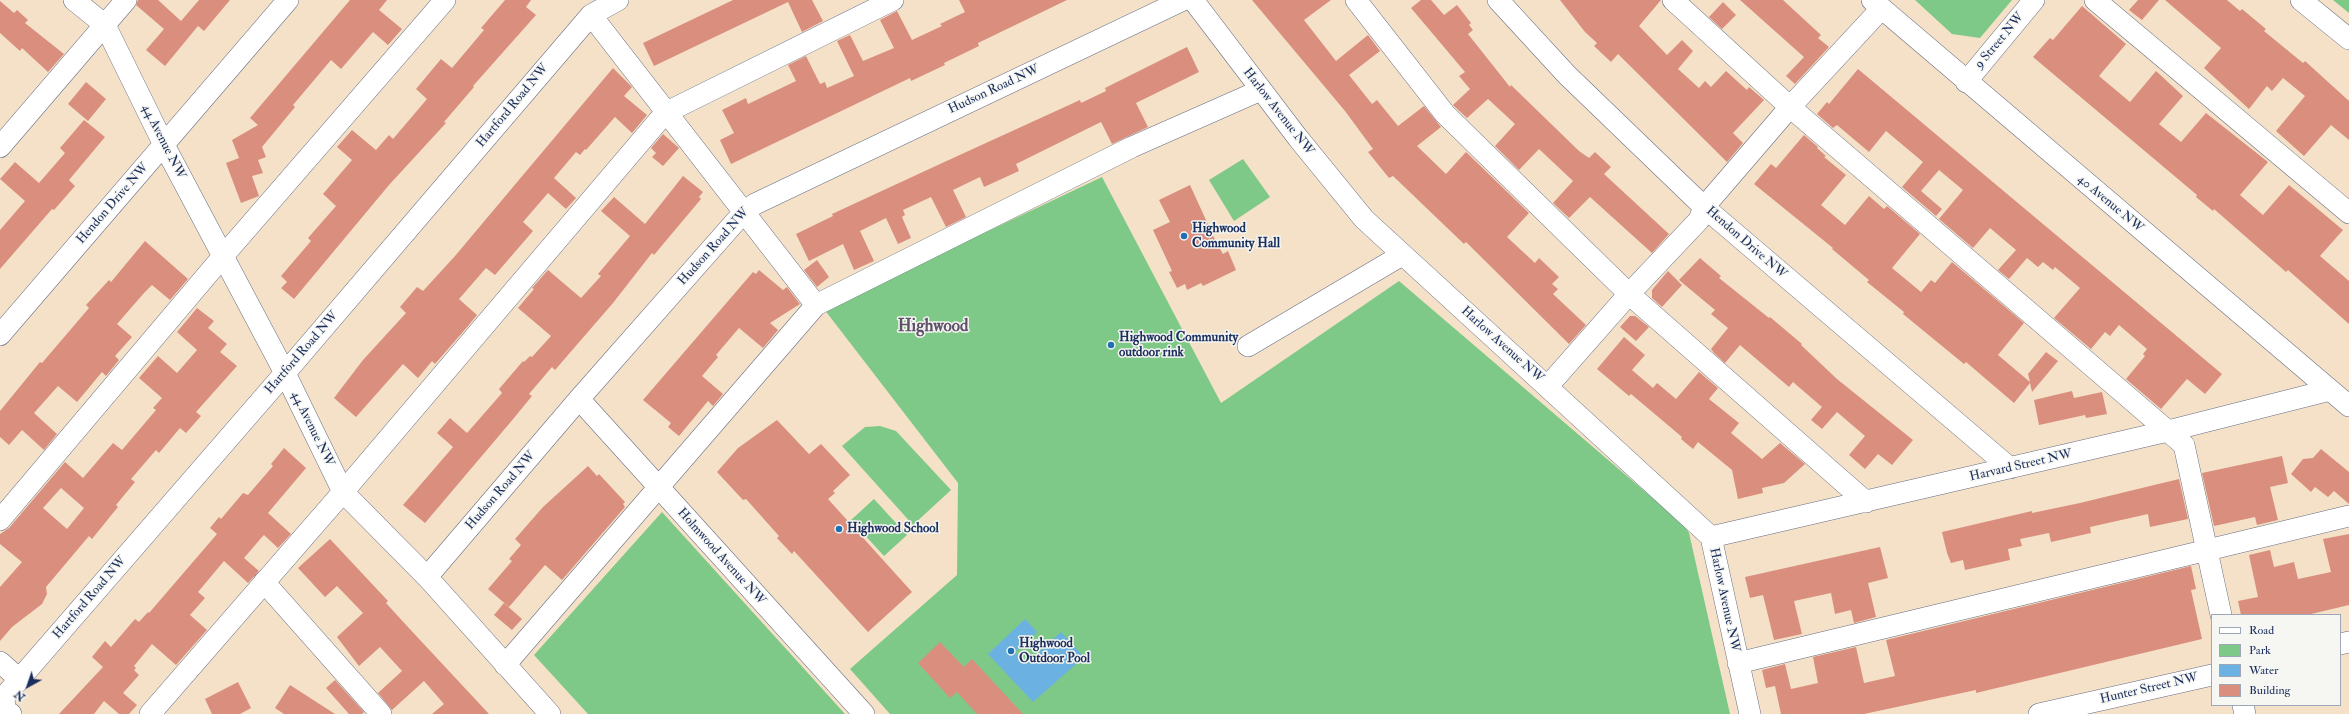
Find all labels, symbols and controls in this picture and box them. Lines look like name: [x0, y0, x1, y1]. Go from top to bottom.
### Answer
street label: 9 Street NW: [1972, 10, 2028, 72]
street label: Hartford Road NW: [474, 61, 552, 151]
street label: Hudson Road NW: [946, 62, 1042, 118]
street label: Harlow Avenue NW: [1239, 65, 1317, 159]
street label: 44 Avenue NW: [137, 102, 189, 182]
street label: Hendon Drive NW: [74, 160, 152, 248]
street label: 40 Avenue NW: [2074, 172, 2146, 236]
street label: Hendon Drive NW: [1702, 204, 1790, 282]
street label: Hudson Road NW: [675, 205, 753, 289]
place label: Highwood Community Hall: [1192, 221, 1280, 252]
marker: Highwood Community Hall: [1179, 231, 1189, 241]
street label: Harlow Avenue NW: [1457, 304, 1547, 386]
street label: Hartford Road NW: [262, 309, 342, 397]
district label: Highwood: [898, 317, 968, 337]
place label: Highwood Community outdoor rink: [1119, 330, 1238, 361]
marker: Highwood Community outdoor rink: [1106, 340, 1116, 350]
street label: 44 Avenue NW: [287, 389, 337, 469]
street label: Harvard Street NW: [1968, 447, 2074, 485]
street label: Hudson Road NW: [463, 449, 539, 533]
street label: Holmwood Avenue NW: [673, 505, 769, 609]
place label: Highwood School: [847, 521, 939, 537]
marker: Highwood School: [834, 524, 844, 534]
street label: Harlow Avenue NW: [1705, 546, 1743, 654]
street label: Hartford Road NW: [50, 554, 130, 642]
legend: [2211, 614, 2341, 706]
text: Road: [2249, 623, 2274, 638]
place label: Highwood Outdoor Pool: [1019, 636, 1090, 667]
text: Park: [2249, 643, 2271, 658]
marker: Highwood Outdoor Pool: [1006, 646, 1016, 656]
text: Water: [2249, 663, 2278, 678]
north arrow: [8, 666, 48, 706]
street label: Hunter Street NW: [2099, 670, 2199, 708]
text: Building: [2249, 683, 2290, 698]
text: N: [12, 687, 28, 704]

